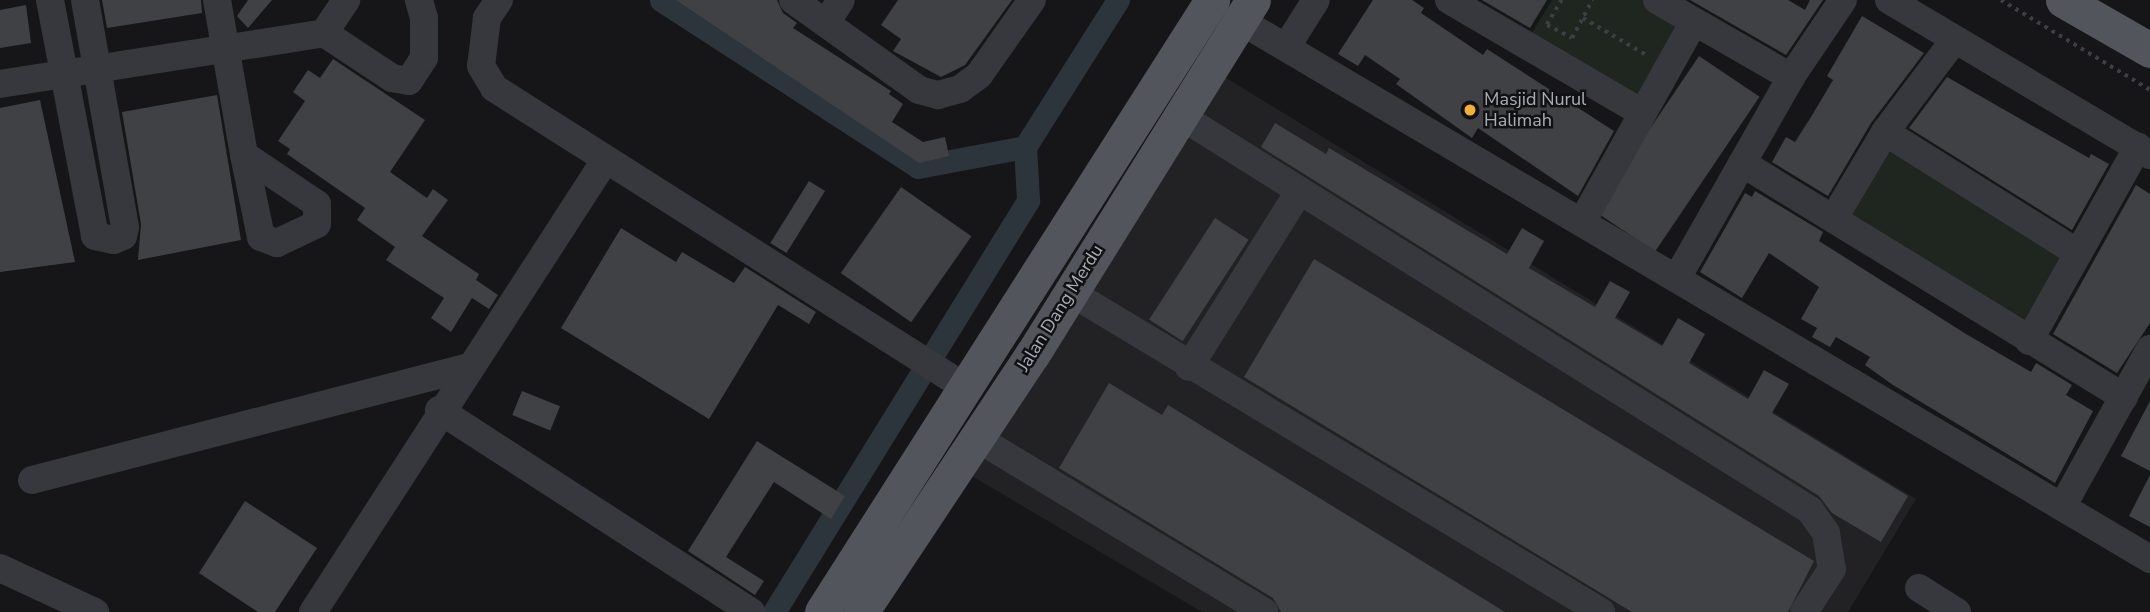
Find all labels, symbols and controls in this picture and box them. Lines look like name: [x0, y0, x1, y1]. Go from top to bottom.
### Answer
place label: Masjid Nurul Halimah: [1484, 89, 1586, 132]
marker: Masjid Nurul Halimah: [1462, 102, 1478, 118]
street label: Jalan Dang Merdu: [1012, 241, 1108, 375]

